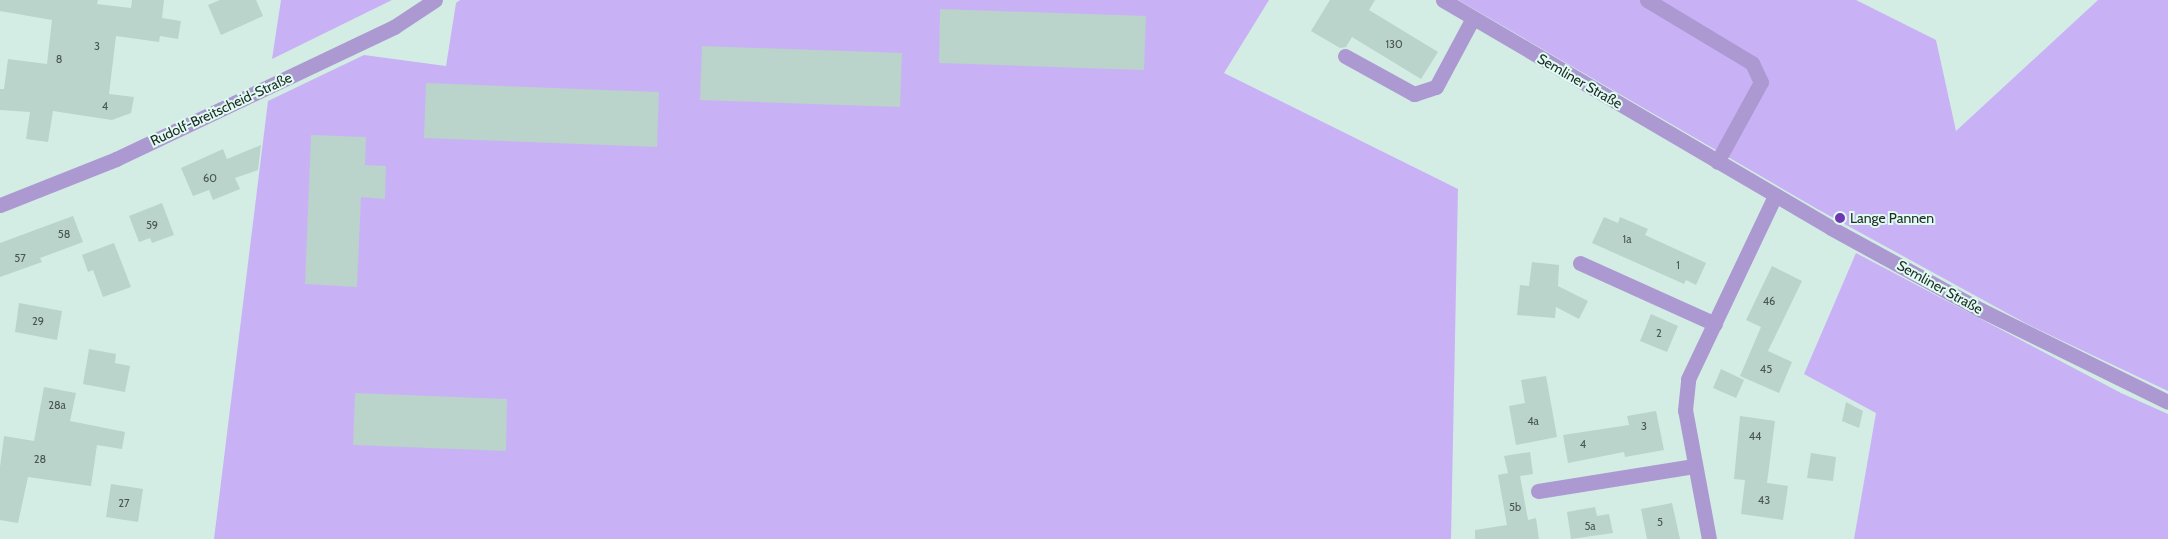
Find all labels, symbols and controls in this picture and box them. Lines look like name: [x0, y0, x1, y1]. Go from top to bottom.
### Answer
house number: 130: [1385, 37, 1403, 51]
house number: 3: [94, 39, 100, 53]
street label: Semliner Straße: [1535, 50, 1625, 112]
house number: 8: [56, 52, 62, 66]
street label: Rudolf-Breitscheid-Straße: [148, 69, 294, 149]
house number: 4: [102, 99, 108, 113]
house number: 60: [203, 171, 217, 185]
place label: Lange Pannen: [1850, 210, 1934, 226]
marker: Lange Pannen: [1834, 212, 1846, 224]
house number: 59: [146, 218, 158, 232]
house number: 58: [58, 227, 70, 241]
house number: 1a: [1623, 232, 1631, 246]
house number: 57: [14, 251, 26, 265]
street label: Semliner Straße: [1894, 257, 1986, 317]
house number: 1: [1676, 258, 1680, 272]
house number: 46: [1763, 294, 1775, 308]
house number: 29: [32, 314, 44, 328]
house number: 2: [1656, 326, 1662, 340]
house number: 45: [1760, 362, 1772, 376]
house number: 28a: [48, 398, 66, 412]
house number: 4a: [1527, 414, 1539, 428]
house number: 3: [1641, 419, 1647, 433]
house number: 44: [1749, 429, 1761, 443]
house number: 4: [1580, 437, 1586, 451]
house number: 28: [34, 452, 46, 466]
house number: 43: [1758, 493, 1770, 507]
house number: 27: [118, 496, 130, 510]
house number: 5b: [1509, 500, 1521, 514]
house number: 5: [1657, 515, 1663, 529]
house number: 5a: [1584, 519, 1596, 533]

